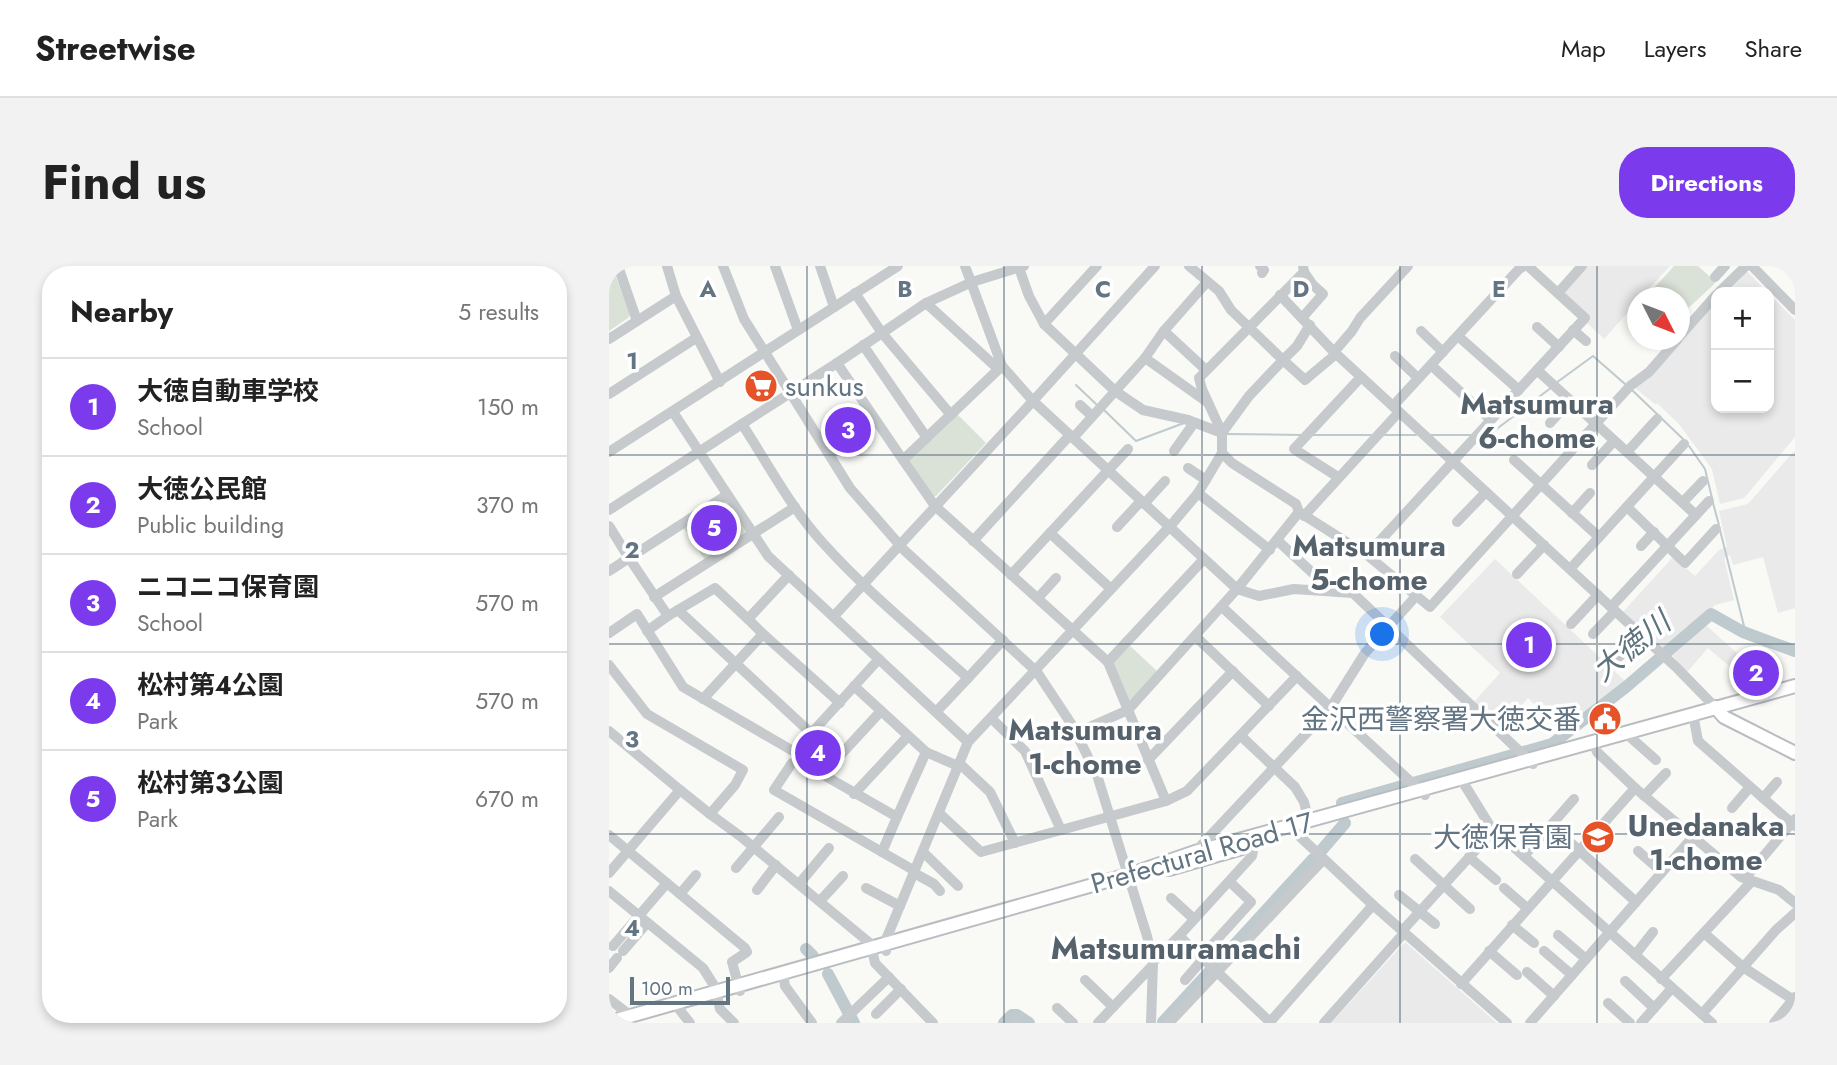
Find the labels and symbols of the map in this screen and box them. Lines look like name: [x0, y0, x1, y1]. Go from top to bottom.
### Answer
text: A: [699, 272, 717, 306]
text: B: [897, 272, 913, 306]
text: C: [1095, 272, 1111, 306]
text: D: [1293, 272, 1310, 306]
text: E: [1492, 272, 1506, 306]
north arrow: [1627, 287, 1690, 350]
text: 1: [626, 344, 638, 378]
place label: sunkus: [785, 366, 864, 407]
supermarket icon: sunkus: [742, 367, 780, 405]
district label: Matsumura 6-chome: [1460, 382, 1614, 459]
pin: 3: [825, 404, 871, 456]
pin: 5: [691, 502, 737, 554]
district label: Matsumura 5-chome: [1292, 524, 1446, 601]
text: 2: [624, 533, 640, 567]
water label: 大徳川: [1582, 599, 1682, 691]
your location: [1365, 617, 1399, 651]
pin: 1: [1506, 619, 1552, 671]
pin: 2: [1733, 647, 1779, 699]
place label: 金沢西警察署大徳交番: [1301, 699, 1581, 740]
public building icon: 金沢西警察署大徳交番: [1586, 700, 1624, 738]
district label: Matsumura 1-chome: [1008, 708, 1162, 785]
text: 3: [625, 722, 639, 756]
pin: 4: [795, 727, 841, 779]
street label: Prefectural Road 17: [1086, 802, 1318, 904]
district label: Unedanaka 1-chome: [1627, 804, 1785, 881]
place label: 大徳保育園: [1433, 817, 1573, 858]
school or university icon: 大徳保育園: [1579, 818, 1617, 856]
text: 4: [624, 911, 640, 945]
district label: Matsumuramachi: [1051, 925, 1301, 971]
scale bar: [630, 974, 730, 1006]

